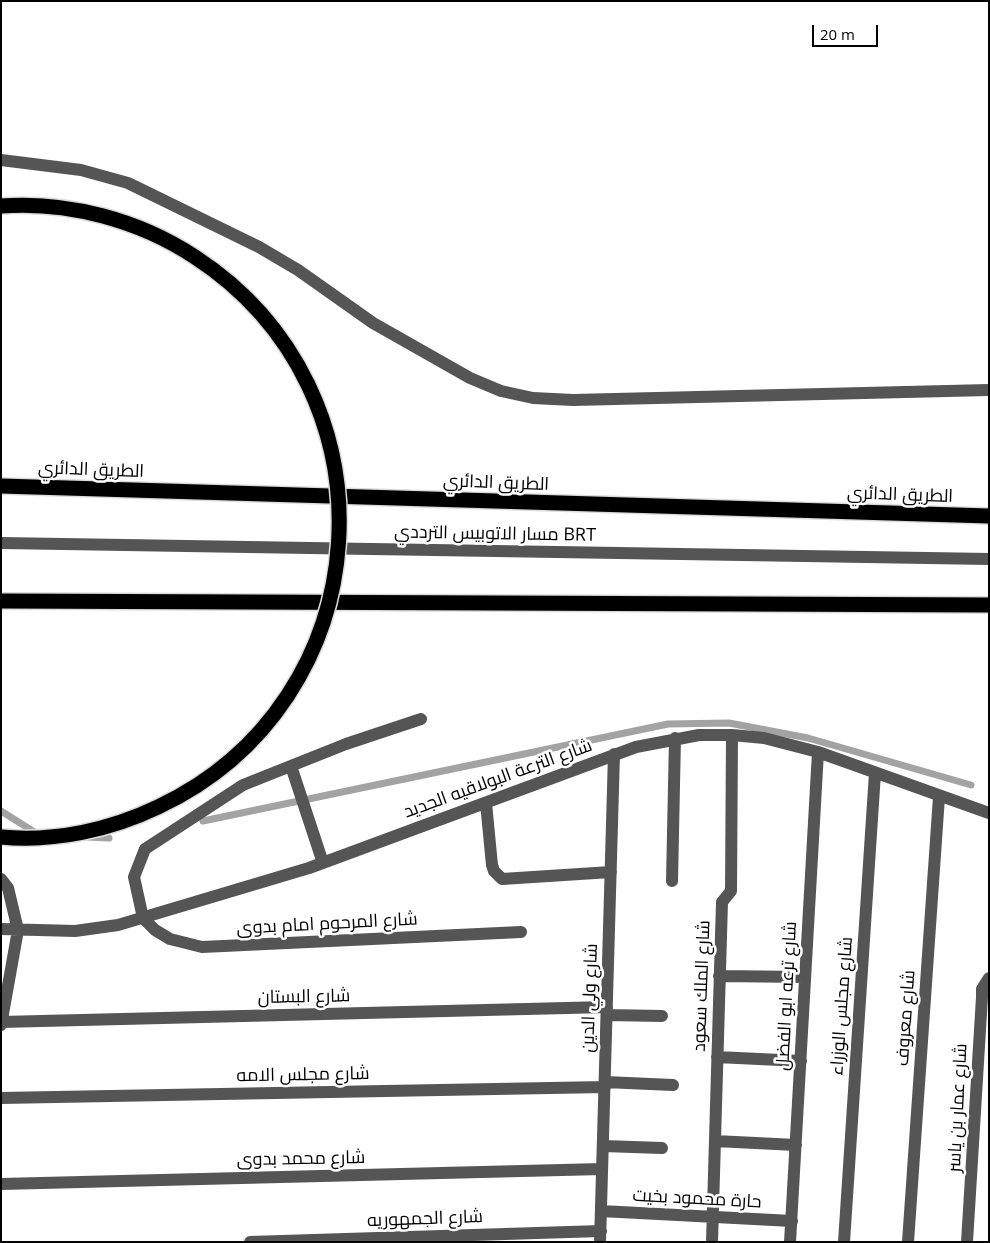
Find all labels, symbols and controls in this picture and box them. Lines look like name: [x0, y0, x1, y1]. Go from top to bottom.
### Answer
scale bar: [815, 15, 881, 47]
text: 20 m: [820, 24, 855, 44]
street label: الطريق الدائري: [38, 457, 144, 483]
street label: الطريق الدائري: [443, 470, 549, 496]
street label: الطريق الدائري: [847, 482, 953, 508]
street label: مسار الاتوبيس الترددي BRT: [394, 521, 596, 547]
street label: شارع الترعة البولاقيه الجديد: [401, 735, 595, 823]
street label: شارع المرحوم امام بدوى: [236, 908, 418, 940]
street label: شارع الملك سعود: [689, 920, 715, 1052]
street label: شارع ترعه ابو الفضل: [772, 921, 802, 1071]
street label: شارع مجلس الوزراء: [826, 936, 858, 1076]
street label: شارع ولي الدين: [577, 943, 603, 1053]
street label: شارع معروف: [892, 969, 920, 1067]
street label: شارع البستان: [257, 985, 351, 1009]
street label: شارع عمار بن ياسر: [944, 1043, 972, 1173]
street label: شارع مجلس الامه: [236, 1063, 370, 1087]
street label: شارع محمد بدوى: [236, 1147, 366, 1171]
street label: حارة محمود بخيت: [632, 1185, 762, 1213]
street label: شارع الجمهوريه: [367, 1206, 483, 1232]

